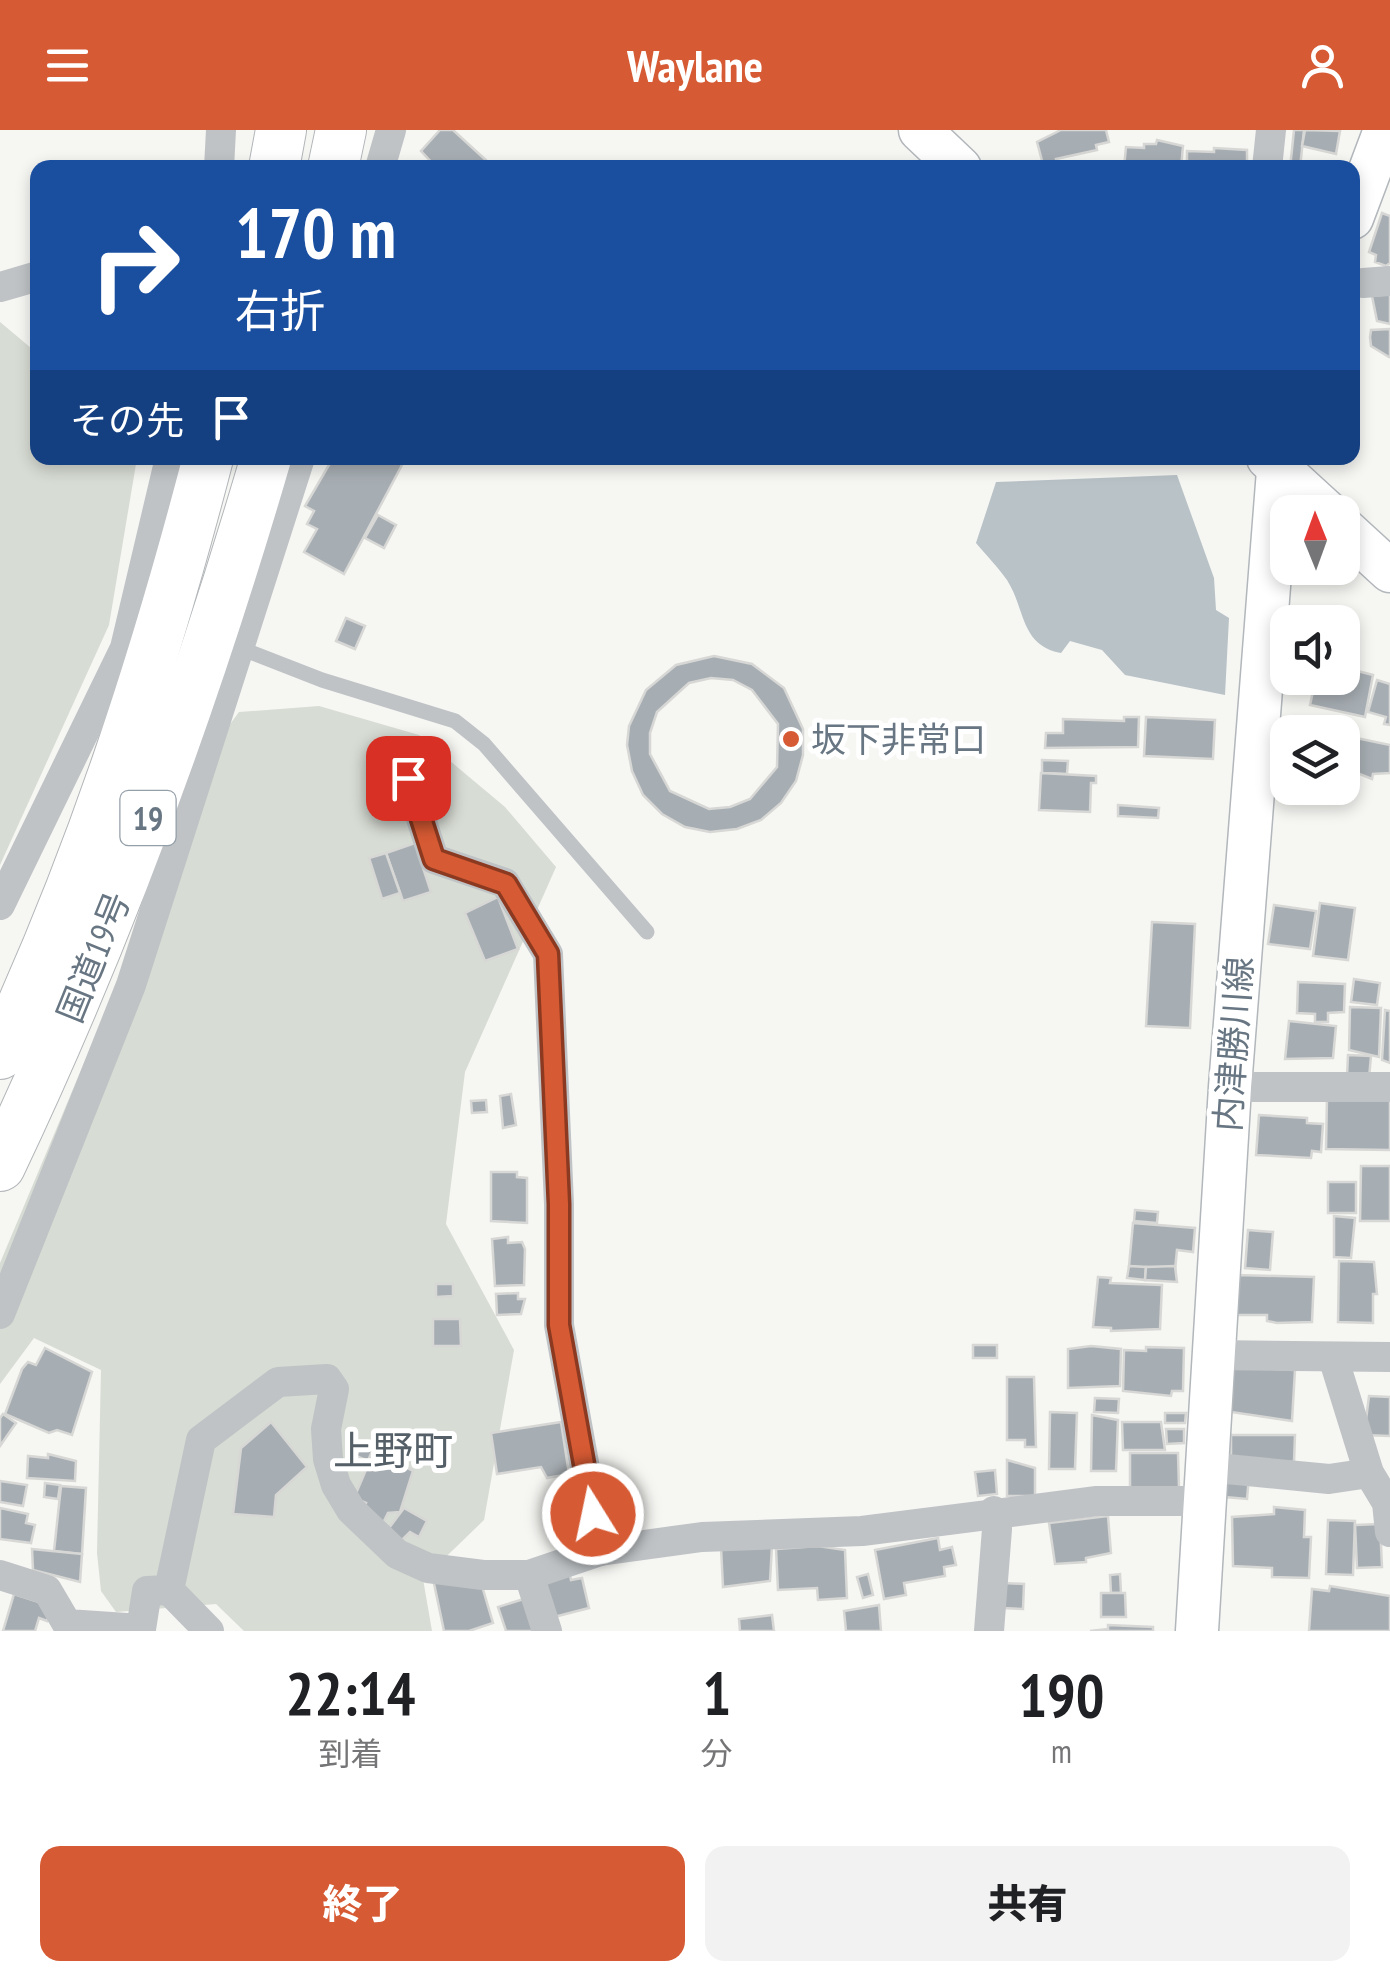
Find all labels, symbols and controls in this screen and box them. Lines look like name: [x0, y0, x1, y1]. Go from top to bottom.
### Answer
text: Waylane: [627, 36, 763, 94]
icon: menu: [40, 38, 95, 93]
icon: person: [1295, 38, 1350, 93]
text: 170 m: [235, 187, 396, 277]
icon: right: [70, 200, 200, 330]
text: 右折: [235, 281, 325, 339]
icon: arrive: [204, 390, 259, 445]
text: その先: [70, 395, 184, 444]
north arrow: [1270, 495, 1360, 585]
map controls: [1270, 495, 1360, 805]
button: sound: [1270, 605, 1360, 695]
button: layers: [1270, 715, 1360, 805]
place label: 坂下非常口: [811, 716, 986, 762]
marker: 坂下非常口: [780, 728, 802, 750]
pin: [366, 736, 451, 821]
icon: arrive: [381, 751, 436, 806]
road number: 19: [120, 791, 176, 845]
street label: 国道19号: [46, 885, 140, 1029]
street label: 内津勝川線: [1204, 955, 1262, 1133]
district label: 上野町: [333, 1424, 453, 1476]
position arrow: [541, 1462, 645, 1566]
text: 22:14: [286, 1654, 415, 1732]
text: 1: [703, 1654, 731, 1732]
text: 190: [1018, 1656, 1104, 1734]
text: m: [1051, 1730, 1072, 1772]
text: 到着: [318, 1732, 382, 1774]
text: 分: [701, 1732, 733, 1774]
button: 終了: [40, 1846, 685, 1961]
button: 共有: [705, 1846, 1350, 1961]

